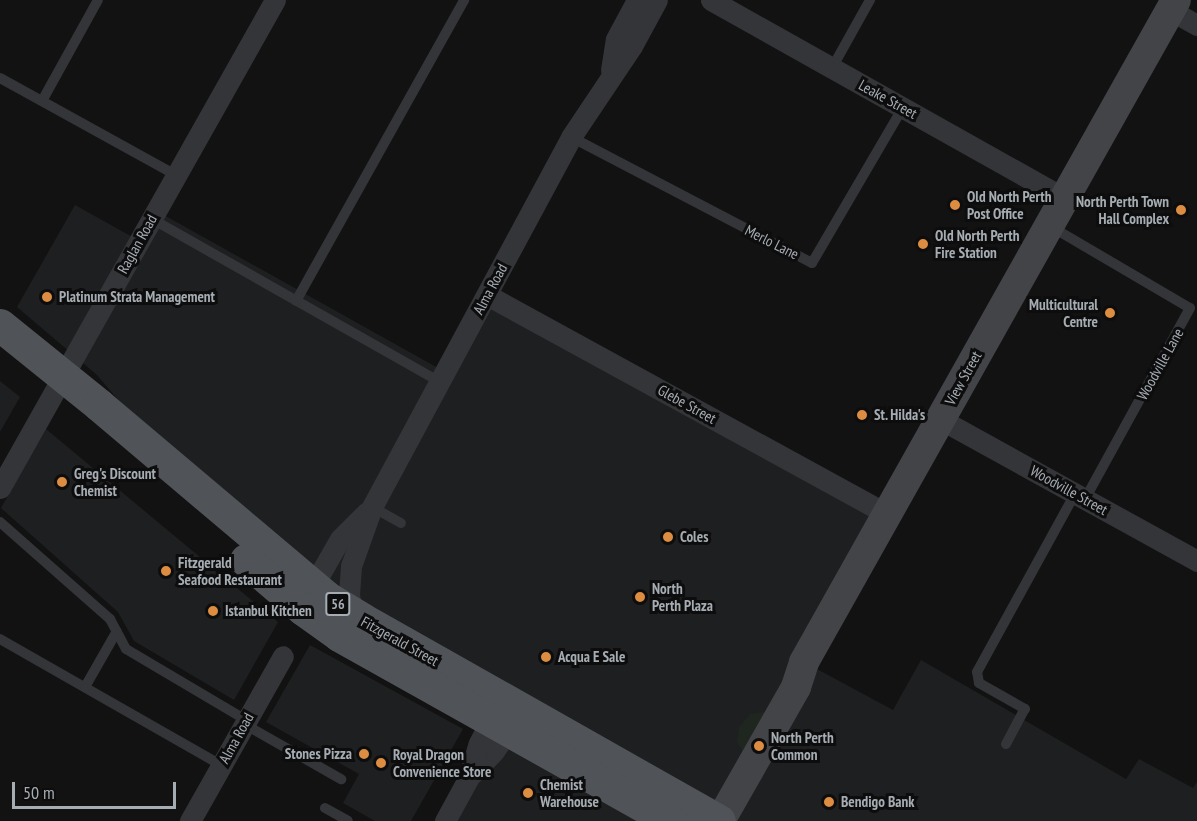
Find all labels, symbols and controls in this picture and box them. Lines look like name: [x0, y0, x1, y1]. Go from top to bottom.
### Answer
street label: Leake Street: [856, 76, 920, 122]
place label: Old North Perth Post Office: [967, 187, 1051, 222]
place label: North Perth Town Hall Complex: [1075, 192, 1169, 227]
marker: Old North Perth Post Office: [948, 198, 962, 212]
marker: North Perth Town Hall Complex: [1174, 203, 1188, 217]
street label: Raglan Road: [113, 211, 161, 277]
street label: Merlo Lane: [742, 221, 802, 263]
place label: Old North Perth Fire Station: [935, 226, 1019, 261]
marker: Old North Perth Fire Station: [916, 237, 930, 251]
street label: Alma Road: [469, 260, 511, 318]
place label: Platinum Strata Management: [59, 288, 215, 306]
marker: Platinum Strata Management: [40, 290, 54, 304]
place label: Multicultural Centre: [1029, 295, 1098, 330]
marker: Multicultural Centre: [1103, 306, 1117, 320]
street label: Woodville Lane: [1133, 325, 1187, 403]
street label: View Street: [941, 348, 985, 408]
street label: Glebe Street: [655, 381, 719, 427]
place label: St. Hilda's: [874, 406, 926, 424]
marker: St. Hilda's: [855, 408, 869, 422]
street label: Woodville Street: [1027, 461, 1111, 519]
place label: Greg's Discount Chemist: [74, 464, 156, 499]
marker: Greg's Discount Chemist: [55, 475, 69, 489]
place label: Coles: [680, 528, 708, 546]
marker: Coles: [661, 530, 675, 544]
place label: Fitzgerald Seafood Restaurant: [178, 553, 282, 588]
marker: Fitzgerald Seafood Restaurant: [159, 564, 173, 578]
place label: North Perth Plaza: [652, 579, 713, 614]
marker: North Perth Plaza: [633, 590, 647, 604]
road number: 56: [324, 593, 352, 615]
place label: Istanbul Kitchen: [225, 602, 312, 620]
marker: Istanbul Kitchen: [206, 604, 220, 618]
street label: Fitzgerald Street: [358, 612, 442, 670]
place label: Acqua E Sale: [558, 648, 625, 666]
marker: Acqua E Sale: [539, 650, 553, 664]
street label: Alma Road: [215, 710, 257, 766]
place label: North Perth Common: [771, 728, 834, 763]
marker: North Perth Common: [752, 739, 766, 753]
place label: Stones Pizza: [285, 745, 352, 763]
place label: Royal Dragon Convenience Store: [393, 745, 491, 780]
marker: Stones Pizza: [357, 747, 371, 761]
marker: Royal Dragon Convenience Store: [374, 756, 388, 770]
scale bar: [15, 770, 178, 808]
place label: Chemist Warehouse: [540, 775, 599, 810]
text: 50 m: [23, 781, 55, 804]
marker: Chemist Warehouse: [521, 786, 535, 800]
place label: Bendigo Bank: [841, 793, 914, 811]
marker: Bendigo Bank: [822, 795, 836, 809]

